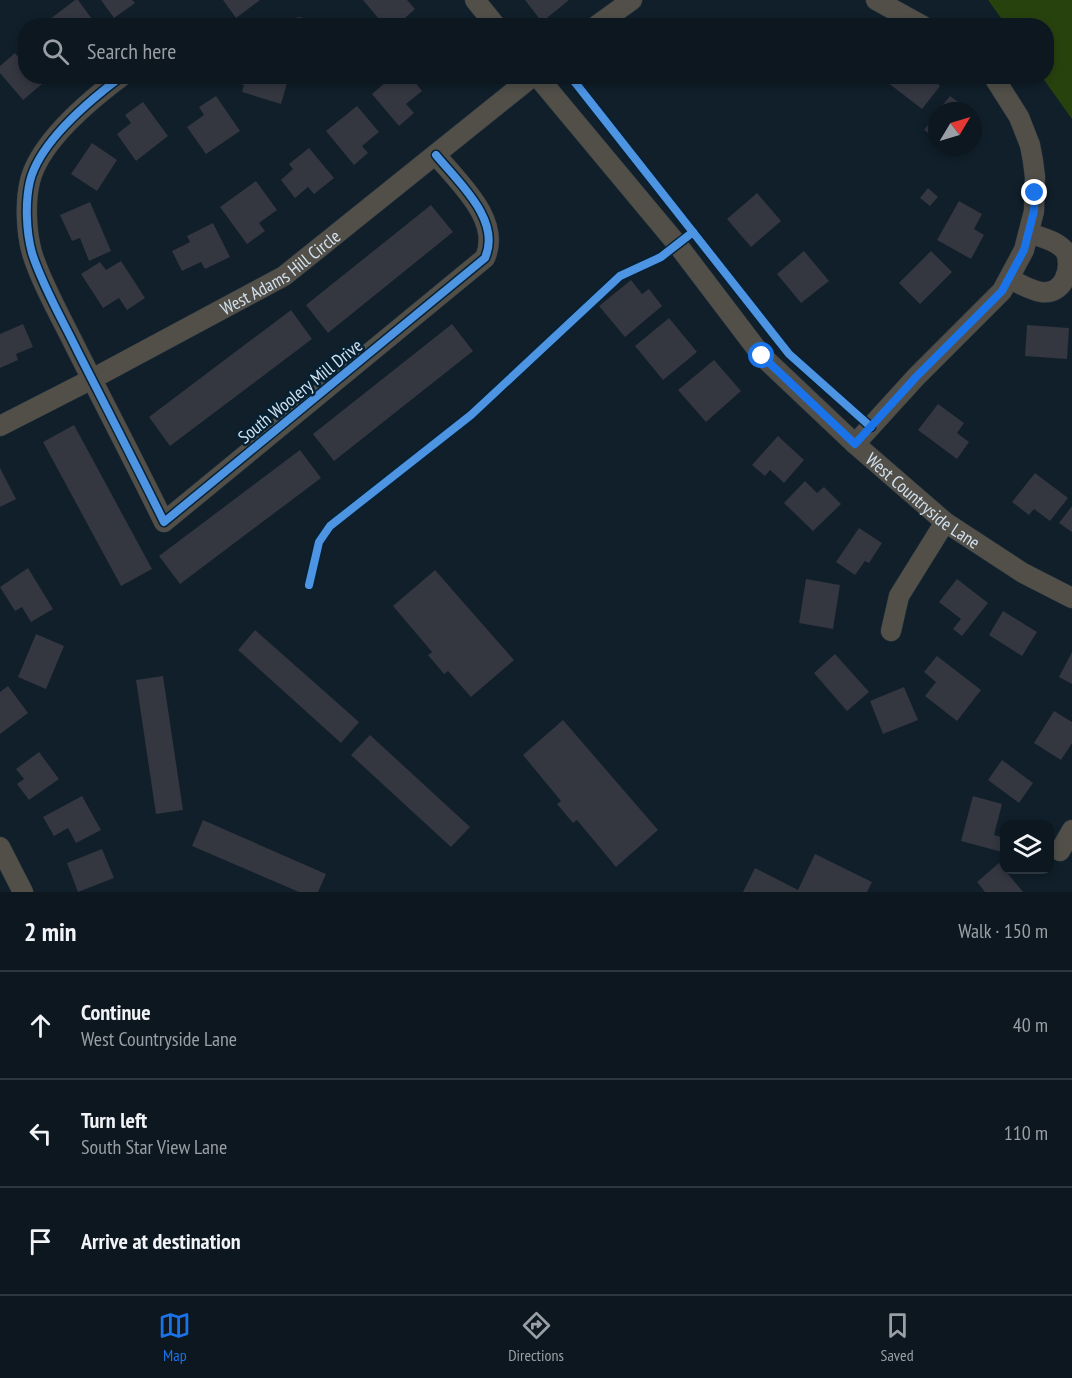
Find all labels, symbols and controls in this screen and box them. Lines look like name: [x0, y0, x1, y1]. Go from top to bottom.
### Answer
search box: [18, 18, 1054, 84]
icon: search: [39, 35, 72, 68]
text: Search here: [87, 37, 176, 65]
north arrow: [928, 102, 982, 156]
route end: [1021, 179, 1047, 205]
street label: West Adams Hill Circle: [216, 224, 345, 320]
street label: South Woolery Mill Drive: [233, 334, 367, 448]
route start: [748, 342, 774, 368]
street label: West Countryside Lane: [861, 447, 985, 553]
map controls: [1000, 820, 1054, 874]
button: layers: [1000, 820, 1054, 874]
text: 2 min: [24, 915, 77, 948]
text: Walk · 150 m: [958, 918, 1048, 944]
text: Continue: [81, 998, 151, 1026]
icon: ahead: [24, 1009, 57, 1042]
text: 40 m: [1013, 1012, 1048, 1038]
text: West Countryside Lane: [81, 1026, 237, 1052]
text: Turn left: [81, 1106, 147, 1134]
icon: left: [24, 1117, 57, 1150]
text: 110 m: [1004, 1120, 1048, 1146]
text: South Star View Lane: [81, 1134, 227, 1160]
icon: arrive: [24, 1225, 57, 1258]
text: Arrive at destination: [81, 1227, 241, 1255]
tab: Map: [158, 1309, 191, 1365]
tab: Directions: [508, 1309, 564, 1365]
tab: Saved: [881, 1309, 914, 1365]

